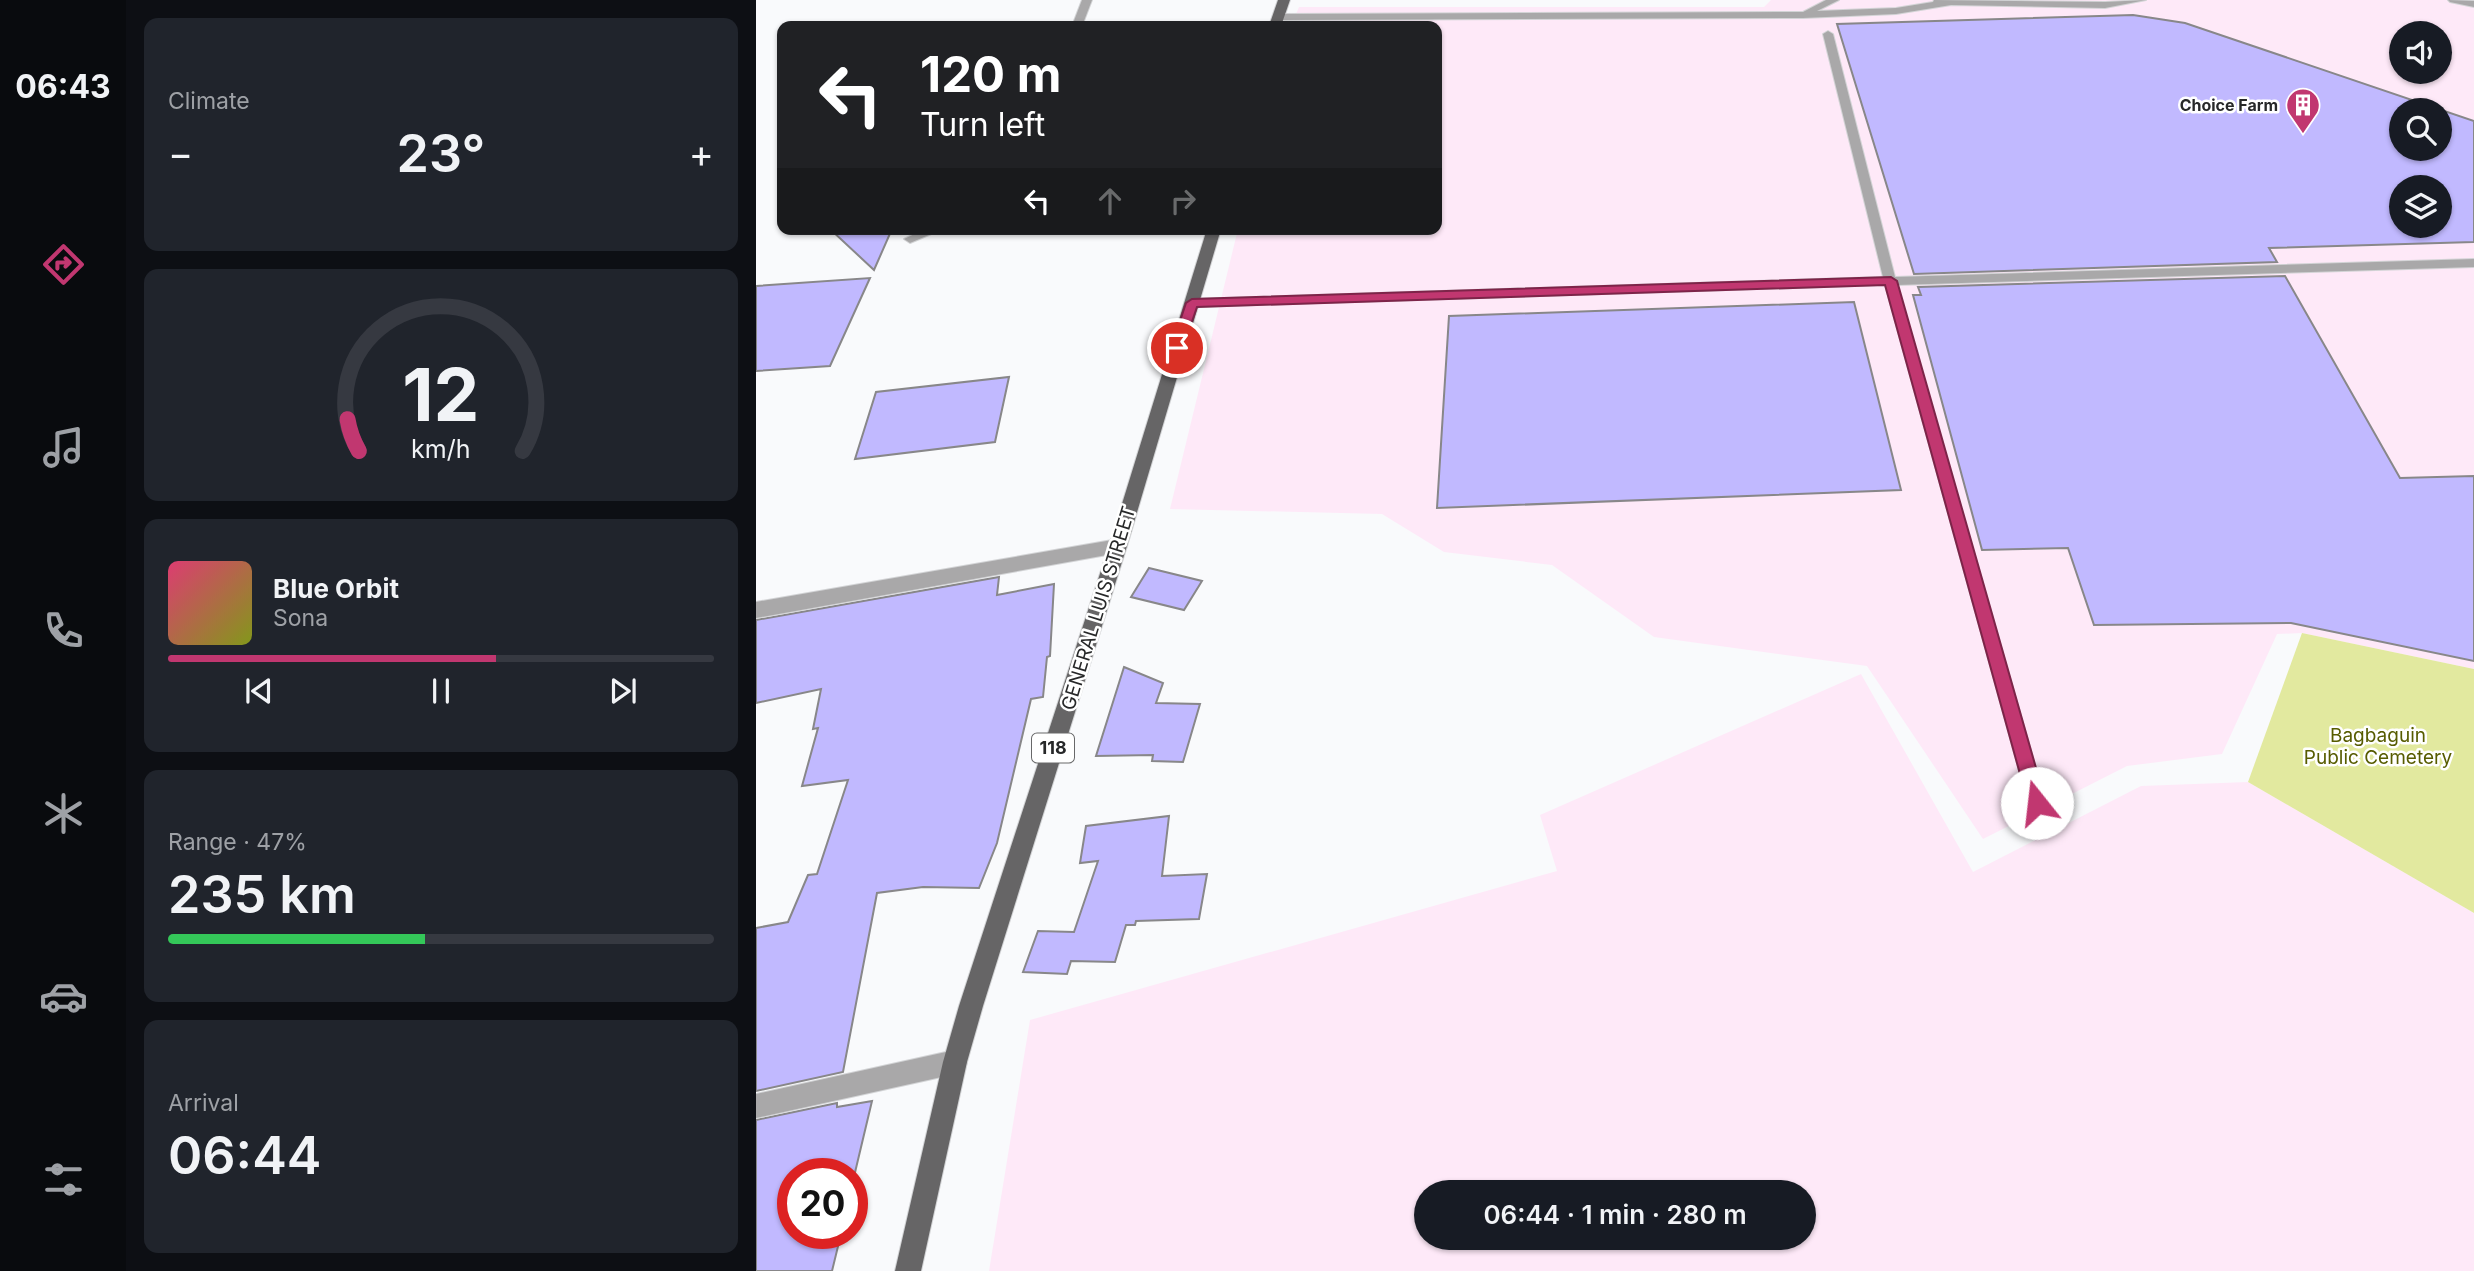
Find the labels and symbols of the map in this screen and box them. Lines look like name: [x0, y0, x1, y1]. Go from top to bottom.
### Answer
building icon: Choice Farm: [2284, 86, 2322, 135]
place label: Choice Farm: [2180, 95, 2278, 115]
pin: [1147, 318, 1207, 378]
street label: GENERAL LUIS STREET: [1056, 503, 1140, 713]
park label: Bagbaguin Public Cemetery: [2304, 724, 2452, 769]
road number: 118: [1032, 734, 1074, 762]
position arrow: [2000, 766, 2074, 840]
speed limit sign: 20: [777, 1158, 868, 1249]

